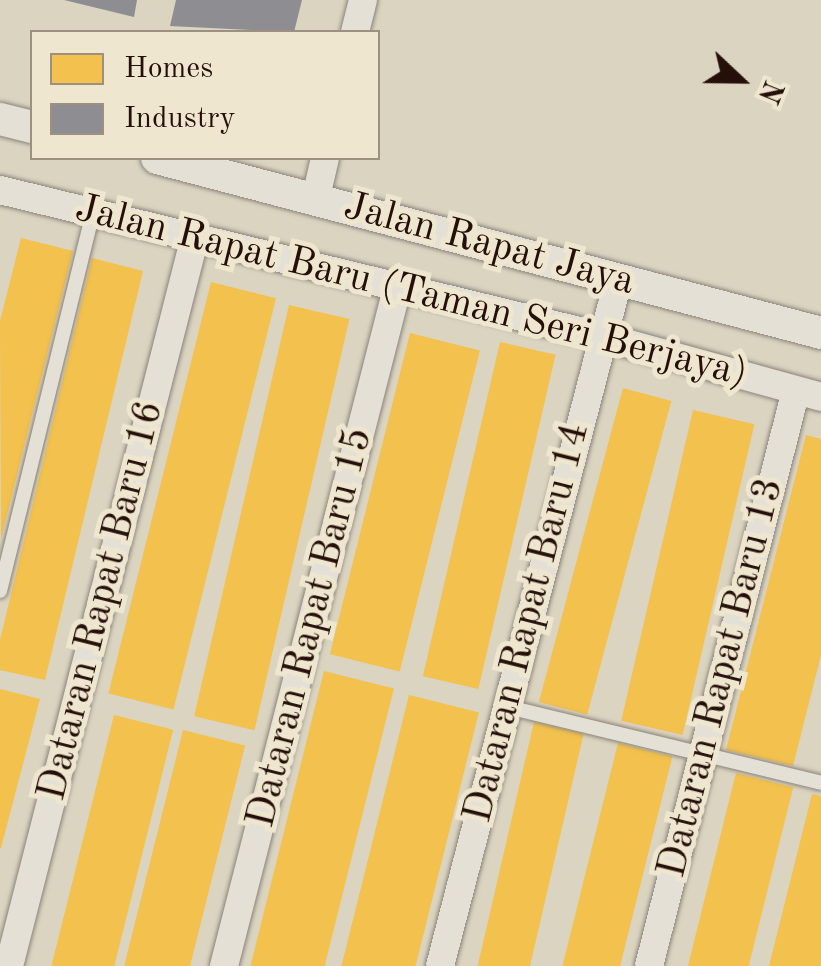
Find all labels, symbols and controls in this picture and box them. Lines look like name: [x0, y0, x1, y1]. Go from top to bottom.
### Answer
legend: [30, 30, 380, 160]
north arrow: [691, 30, 791, 130]
text: Homes: [124, 54, 213, 84]
text: N: [752, 76, 786, 106]
text: Industry: [124, 104, 235, 134]
street label: Jalan Rapat Jaya: [338, 183, 640, 307]
street label: Jalan Rapat Baru (Taman Seri Berjaya): [70, 185, 752, 399]
street label: Dataran Rapat Baru 16: [29, 396, 175, 806]
street label: Dataran Rapat Baru 14: [455, 418, 601, 828]
street label: Dataran Rapat Baru 15: [238, 423, 384, 833]
street label: Dataran Rapat Baru 13: [649, 473, 795, 883]

